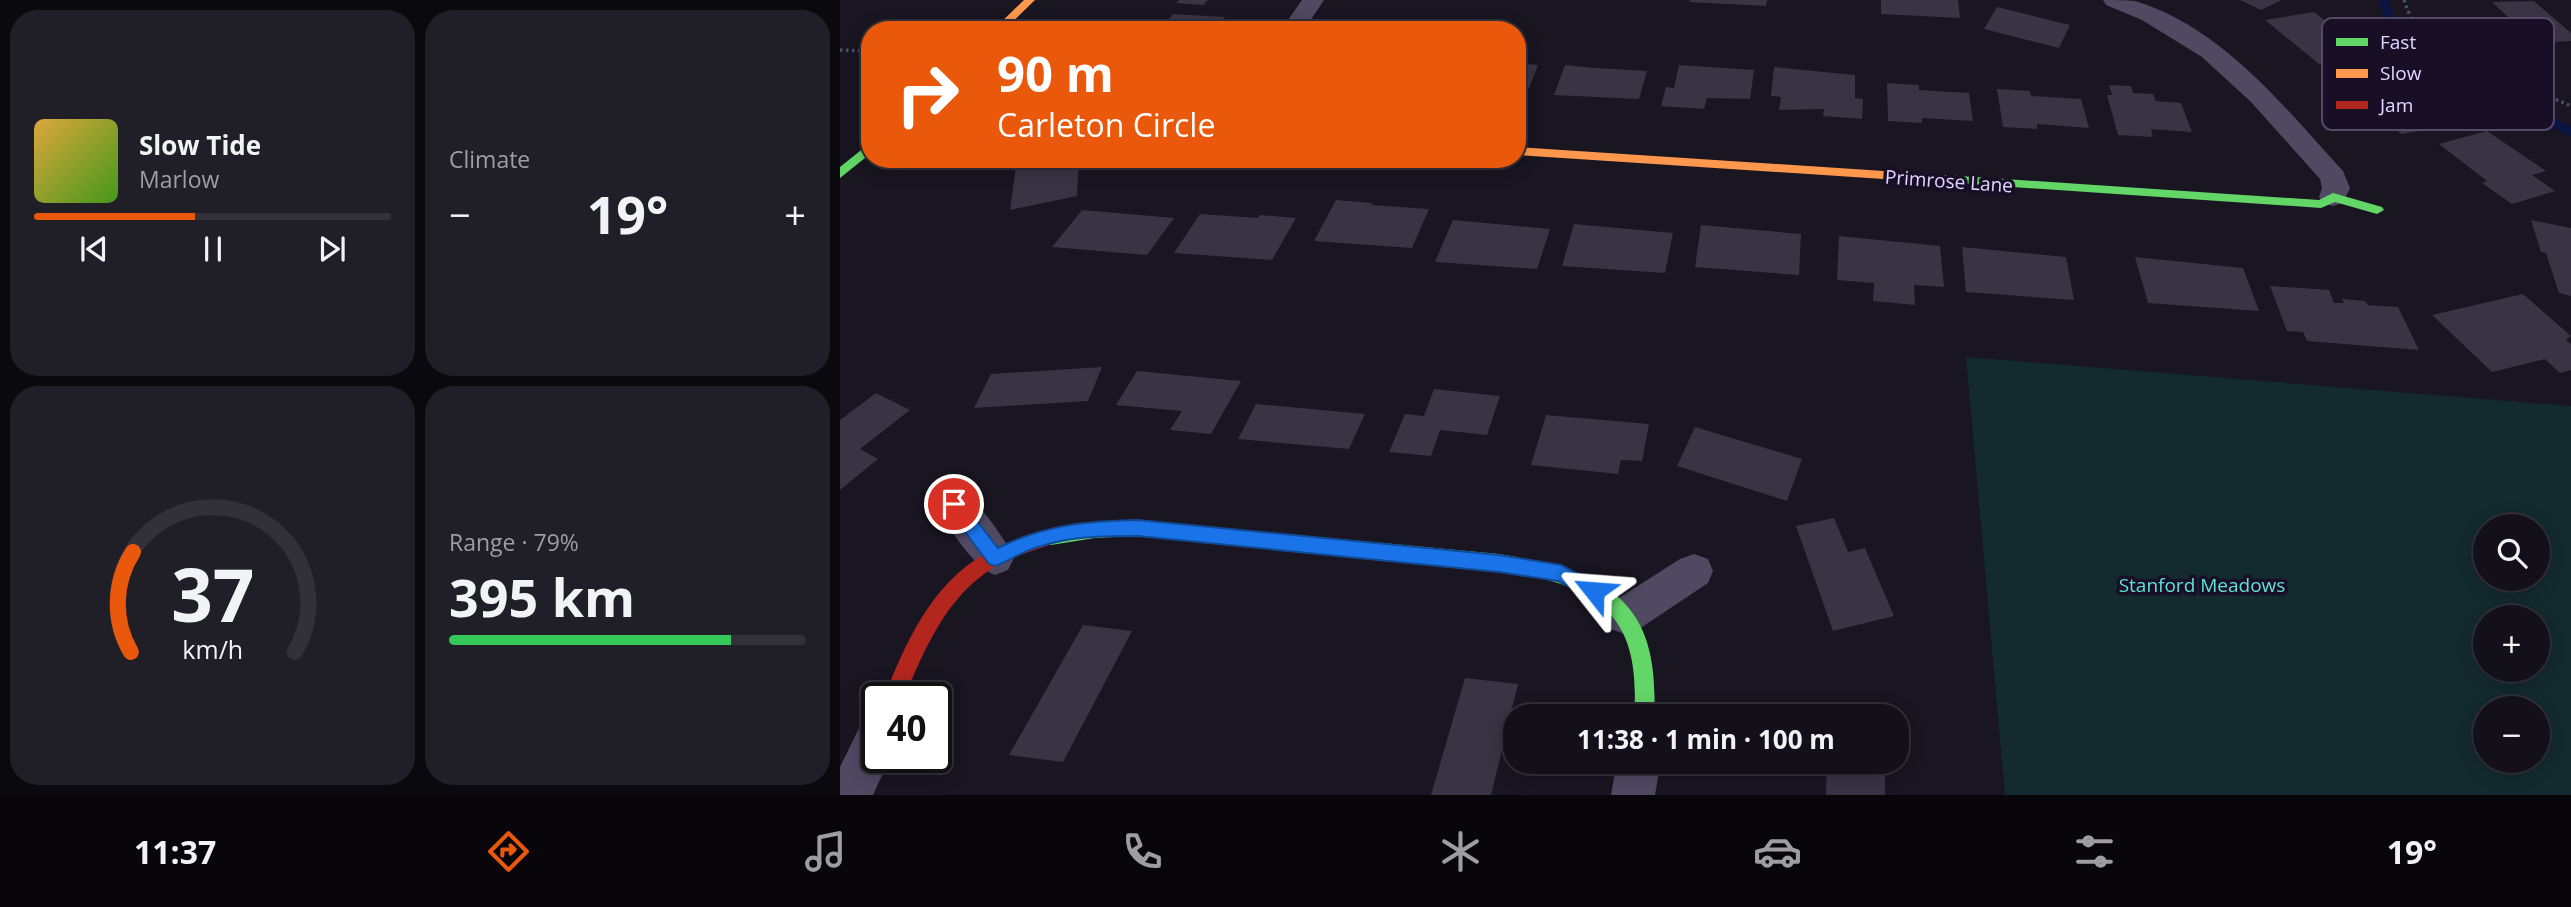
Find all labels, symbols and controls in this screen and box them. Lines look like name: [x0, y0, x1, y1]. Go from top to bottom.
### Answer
legend: [2322, 18, 2554, 130]
text: Fast: [2380, 29, 2416, 55]
text: 90 m: [997, 40, 1114, 106]
icon: right: [882, 49, 973, 140]
text: Slow: [2380, 60, 2422, 86]
text: Jam: [2378, 92, 2413, 118]
text: Carleton Circle: [997, 103, 1215, 146]
text: Slow Tide: [139, 127, 261, 163]
text: Climate: [449, 143, 530, 175]
text: Marlow: [139, 163, 219, 195]
street label: Primrose Lane: [1884, 164, 2014, 198]
text: 19°: [587, 178, 668, 249]
text: −: [449, 188, 471, 240]
text: +: [784, 188, 806, 240]
icon: previous: [75, 230, 113, 268]
icon: pause: [194, 230, 232, 268]
icon: next: [313, 230, 351, 268]
pin: [924, 474, 984, 534]
icon: arrive: [935, 485, 973, 523]
map controls: [2473, 514, 2550, 773]
button: search: [2473, 514, 2550, 591]
text: Range · 79%: [449, 526, 579, 558]
text: 37: [171, 544, 254, 643]
position arrow: [1557, 554, 1631, 628]
text: 395 km: [449, 561, 635, 632]
park label: Stanford Meadows: [2119, 572, 2285, 598]
button: +: [2473, 605, 2550, 682]
text: km/h: [182, 631, 243, 665]
speed limit sign: 40: [861, 682, 952, 773]
button: −: [2473, 696, 2550, 773]
text: 11:38 · 1 min · 100 m: [1577, 721, 1835, 757]
icon: directions: [484, 827, 533, 876]
icon: music: [801, 827, 850, 876]
icon: phone: [1118, 827, 1167, 876]
icon: climate: [1436, 827, 1485, 876]
icon: car: [1753, 827, 1802, 876]
icon: filters: [2070, 827, 2119, 876]
text: 11:37: [134, 830, 216, 873]
text: 19°: [2387, 830, 2437, 873]

